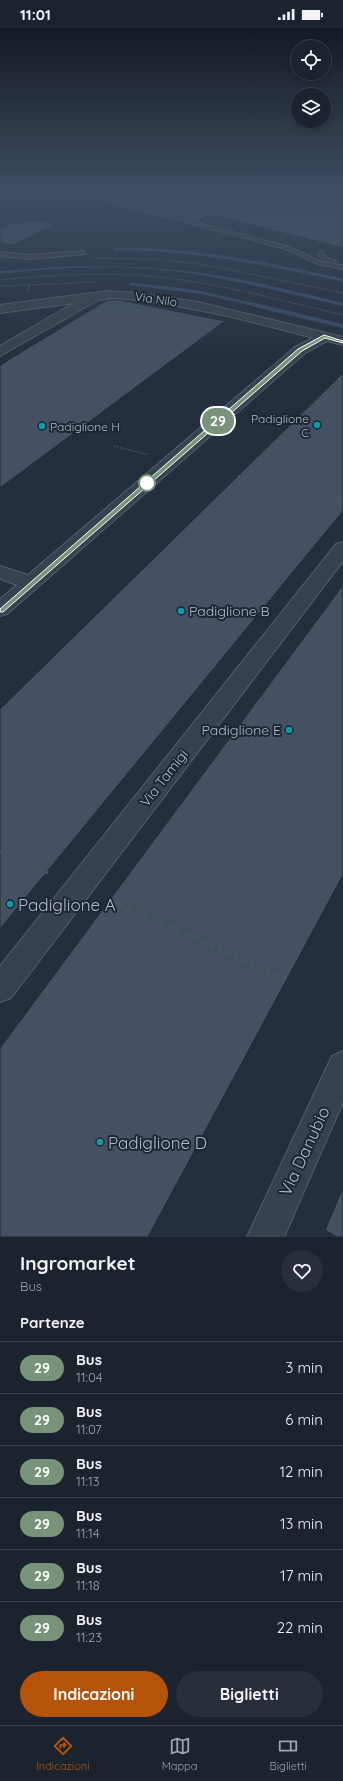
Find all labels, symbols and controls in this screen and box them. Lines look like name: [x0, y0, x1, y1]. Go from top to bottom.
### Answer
text: 11:01: [20, 5, 51, 24]
map controls: [291, 40, 331, 128]
button: locate: [291, 40, 331, 80]
button: layers: [291, 88, 331, 128]
street label: Via Nilo: [134, 289, 178, 309]
line badge: 29: [200, 408, 236, 434]
place label: Padiglione C: [251, 411, 309, 440]
text: 29: [210, 412, 226, 430]
place label: Padiglione H: [50, 419, 120, 434]
marker: Padiglione C: [312, 420, 322, 430]
marker: Padiglione H: [37, 421, 47, 431]
unlabelled marker: [138, 474, 156, 492]
place label: Padiglione B: [189, 602, 270, 620]
marker: Padiglione B: [176, 606, 186, 616]
place label: Padiglione E: [202, 721, 281, 739]
marker: Padiglione E: [284, 725, 294, 735]
street label: Via Tamigi: [136, 746, 192, 810]
place label: Padiglione A: [18, 894, 116, 915]
marker: Padiglione A: [5, 899, 15, 909]
street label: Via Danubio: [274, 1103, 334, 1199]
place label: Padiglione D: [108, 1132, 207, 1153]
marker: Padiglione D: [95, 1137, 105, 1147]
button: heart: [281, 1250, 323, 1292]
text: Ingromarket: [20, 1251, 135, 1275]
text: Bus: [20, 1278, 42, 1294]
text: Partenze: [20, 1313, 85, 1332]
text: Bus: [76, 1350, 102, 1369]
text: 3 min: [285, 1358, 323, 1377]
text: 29: [34, 1359, 50, 1377]
text: 11:04: [76, 1369, 103, 1385]
text: Bus: [76, 1402, 102, 1421]
text: 6 min: [285, 1410, 323, 1429]
text: 29: [34, 1411, 50, 1429]
text: 11:07: [76, 1421, 102, 1437]
text: Bus: [76, 1454, 102, 1473]
text: 12 min: [279, 1462, 323, 1481]
text: 29: [34, 1463, 50, 1481]
text: 11:13: [76, 1473, 100, 1489]
text: Bus: [76, 1506, 102, 1525]
text: 13 min: [280, 1514, 323, 1533]
text: 29: [34, 1515, 50, 1533]
text: 11:14: [76, 1525, 100, 1541]
text: Bus: [76, 1558, 102, 1577]
text: 17 min: [280, 1566, 323, 1585]
text: 29: [34, 1567, 50, 1585]
text: 11:18: [76, 1577, 100, 1593]
text: Bus: [76, 1610, 102, 1629]
text: 22 min: [277, 1618, 323, 1637]
text: 29: [34, 1619, 50, 1637]
text: 11:23: [76, 1629, 102, 1645]
button: Indicazioni: [20, 1671, 168, 1717]
button: Biglietti: [176, 1671, 323, 1717]
tab: Indicazioni: [36, 1735, 90, 1773]
tab: Mappa: [162, 1735, 197, 1773]
tab: Biglietti: [270, 1735, 307, 1773]

